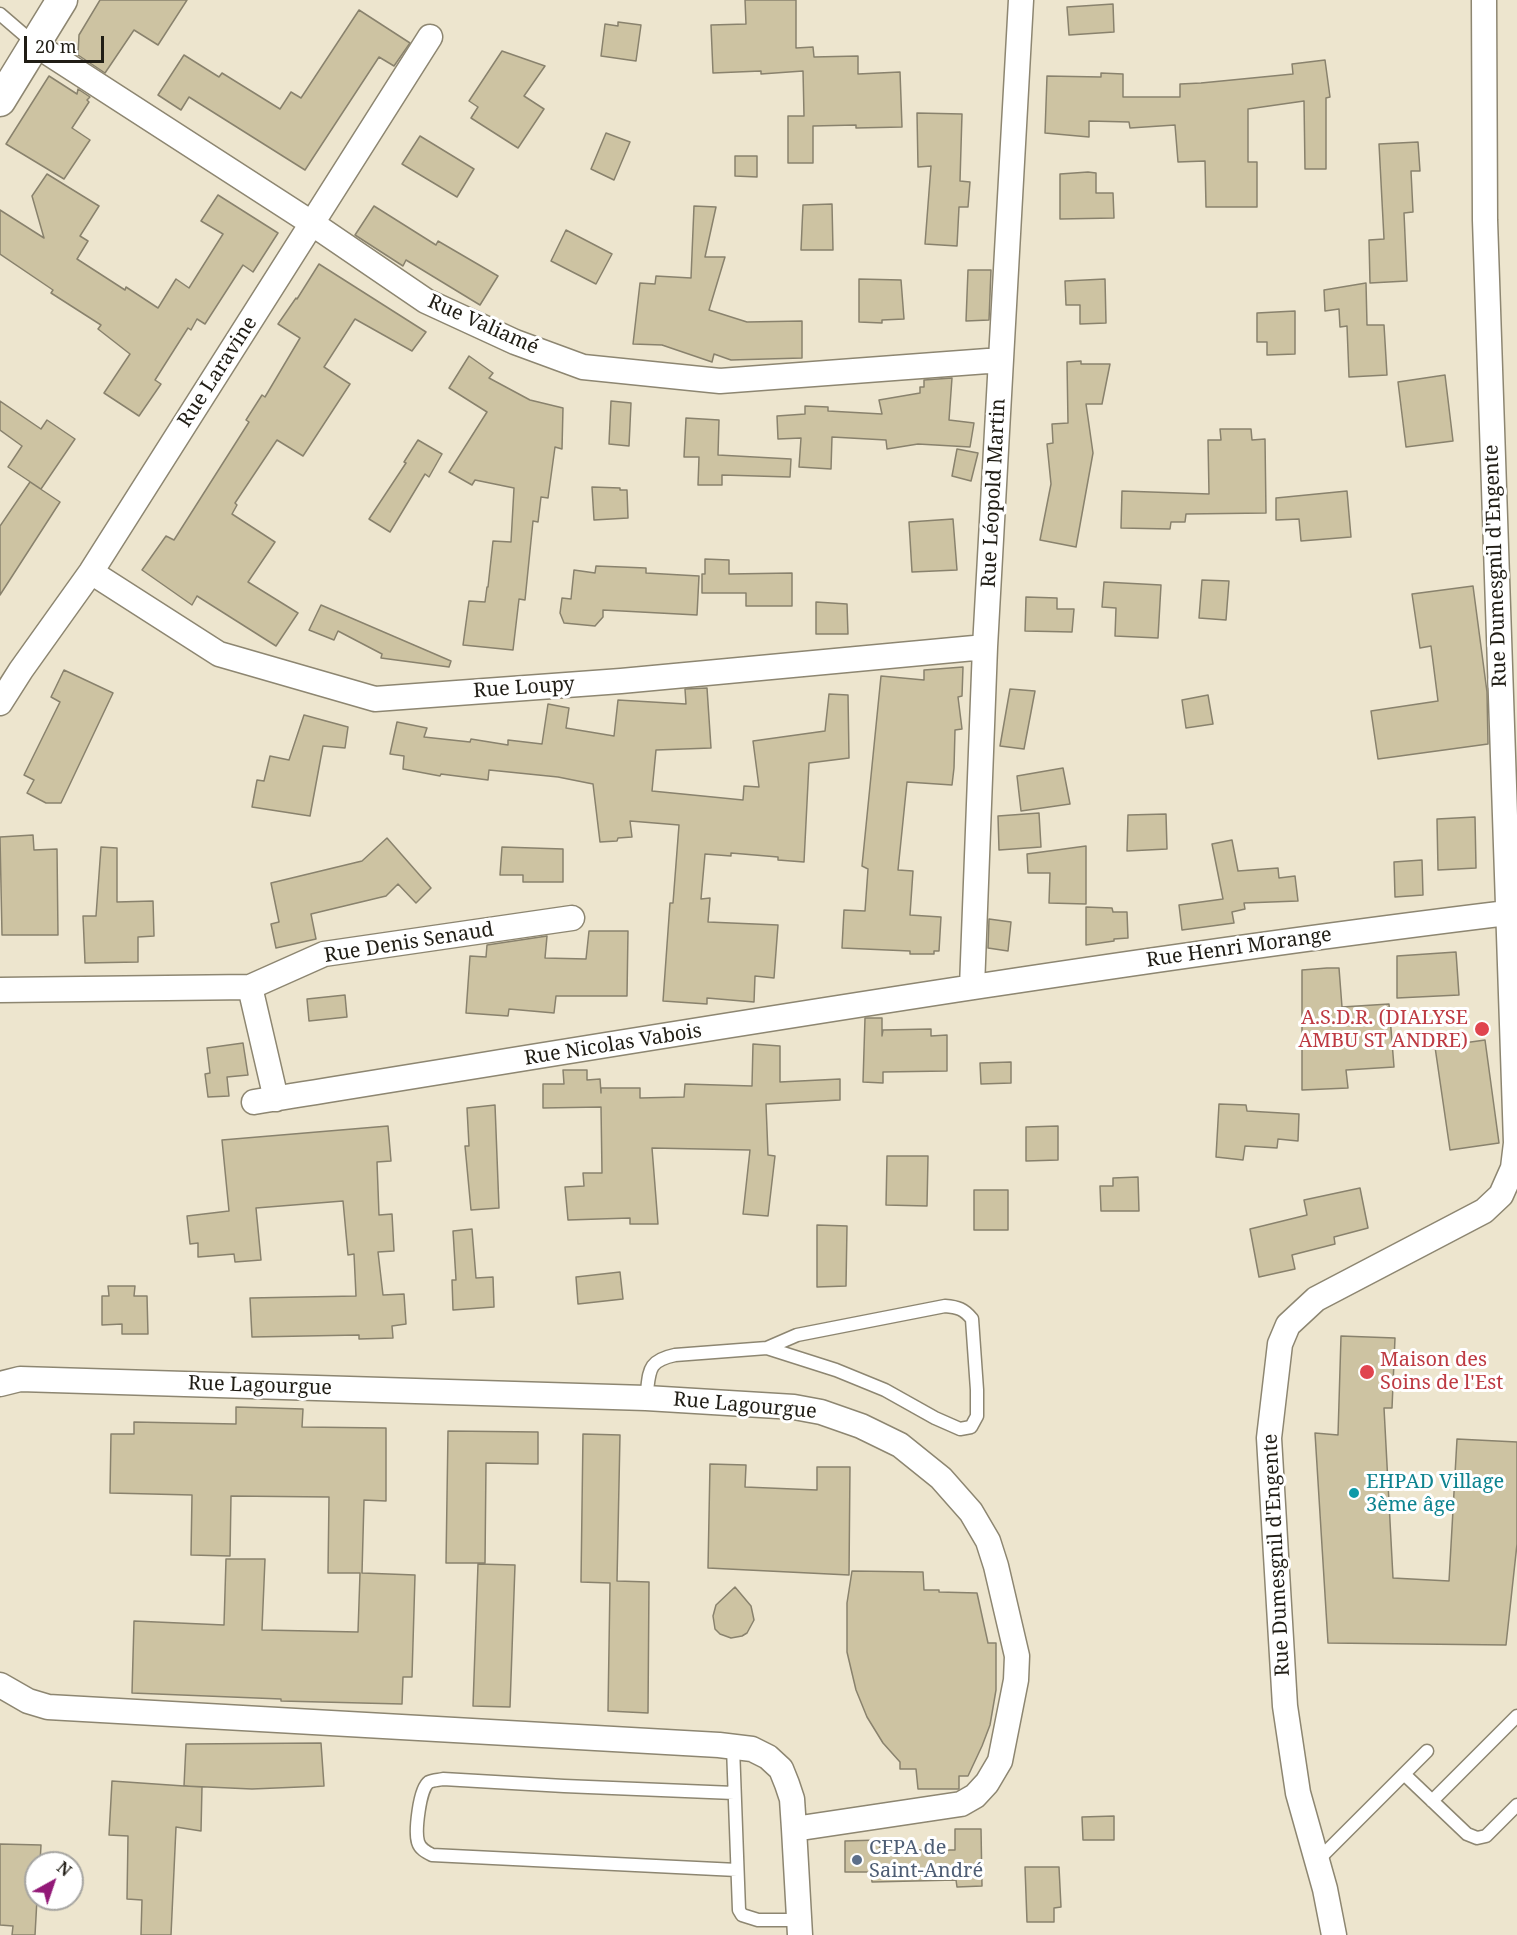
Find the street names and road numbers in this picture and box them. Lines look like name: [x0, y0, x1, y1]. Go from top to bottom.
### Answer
street label: Rue Valiamé: [424, 290, 542, 360]
street label: Rue Laravine: [173, 312, 263, 432]
street label: Rue Léopold Martin: [977, 398, 1011, 588]
street label: Rue Dumesgnil d'Engente: [1480, 444, 1512, 688]
street label: Rue Loupy: [472, 672, 576, 704]
street label: Rue Denis Senaud: [323, 918, 495, 968]
street label: Rue Henri Morange: [1145, 923, 1333, 973]
street label: Rue Nicolas Vabois: [523, 1019, 703, 1071]
street label: Rue Lagourgue: [188, 1371, 332, 1401]
street label: Rue Lagourgue: [672, 1388, 818, 1424]
street label: Rue Dumesgnil d'Engente: [1259, 1433, 1295, 1677]

